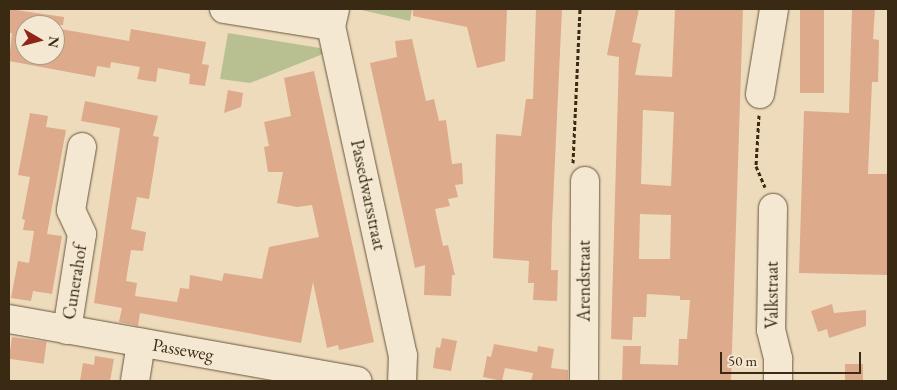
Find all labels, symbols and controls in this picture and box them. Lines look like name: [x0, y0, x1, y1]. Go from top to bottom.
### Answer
north arrow: [15, 15, 65, 65]
text: N: [44, 35, 64, 49]
street label: Passedwarsstraat: [346, 138, 390, 252]
street label: Arendstraat: [573, 240, 595, 322]
street label: Cunerahof: [58, 243, 92, 321]
street label: Valkstraat: [761, 261, 783, 329]
street label: Passeweg: [151, 334, 215, 366]
scale bar: [722, 342, 863, 374]
text: 50 m: [728, 351, 757, 370]

